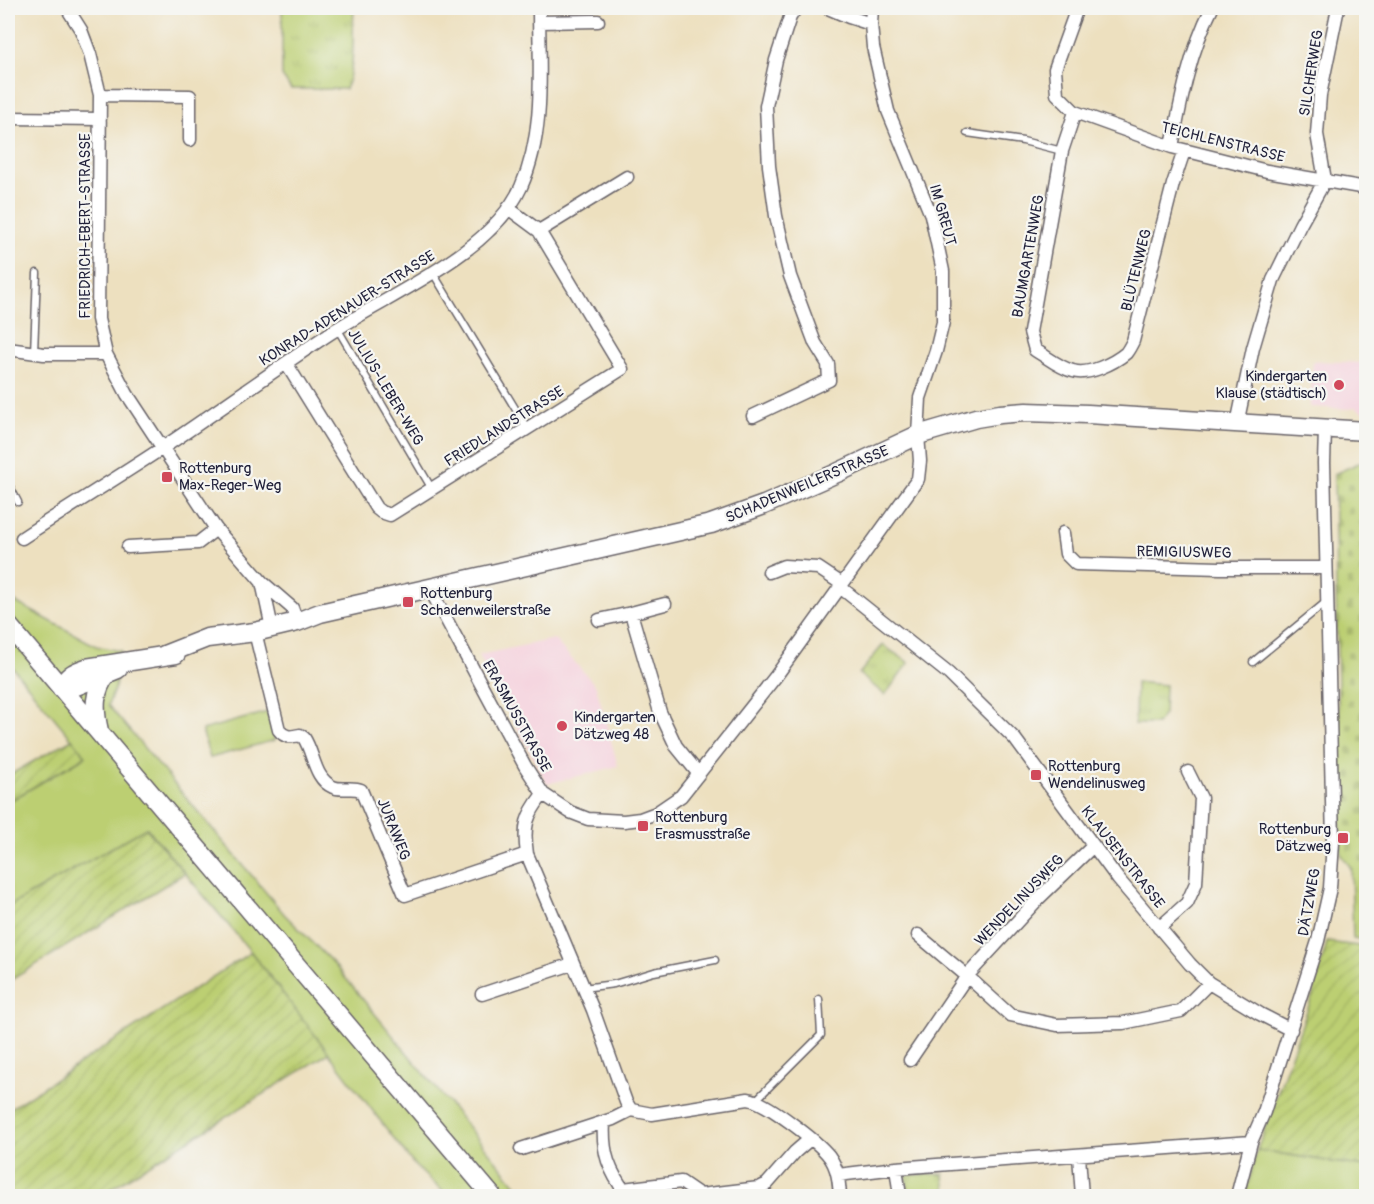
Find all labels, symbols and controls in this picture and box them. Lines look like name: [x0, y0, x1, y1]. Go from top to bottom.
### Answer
street label: SILCHERWEG: [1295, 28, 1328, 118]
street label: TEICHLENSTRASSE: [1159, 118, 1287, 167]
street label: FRIEDRICH-EBERT-STRASSE: [76, 133, 95, 319]
street label: IM GREUT: [925, 182, 960, 248]
street label: BAUMGARTENWEG: [1008, 193, 1049, 319]
street label: BLÜTENWEG: [1117, 227, 1156, 313]
street label: KONRAD-ADENAUER-STRASSE: [256, 246, 439, 370]
street label: JULIUS-LEBER-WEG: [343, 325, 428, 449]
place label: Kindergarten Klause (städtisch): [1215, 367, 1327, 403]
marker: Kindergarten Klause (städtisch): [1332, 378, 1346, 392]
street label: FRIEDLANDSTRASSE: [441, 382, 568, 471]
street label: SCHADENWEILERSTRASSE: [723, 441, 892, 527]
place label: Rottenburg Max-Reger-Weg: [179, 459, 281, 495]
marker: Rottenburg Max-Reger-Weg: [160, 470, 174, 484]
street label: REMIGIUSWEG: [1136, 542, 1232, 563]
place label: Rottenburg Schadenweilerstraße: [420, 584, 551, 620]
marker: Rottenburg Schadenweilerstraße: [401, 595, 415, 609]
street label: ERASMUSSTRASSE: [478, 657, 555, 776]
place label: Kindergarten Dätzweg 48: [574, 708, 656, 744]
marker: Kindergarten Dätzweg 48: [555, 719, 569, 733]
place label: Rottenburg Wendelinusweg: [1048, 757, 1145, 793]
marker: Rottenburg Wendelinusweg: [1029, 768, 1043, 782]
street label: JURAWEG: [373, 795, 415, 863]
street label: KLAUSENSTRASSE: [1077, 802, 1169, 913]
place label: Rottenburg Erasmusstraße: [655, 808, 751, 844]
marker: Rottenburg Erasmusstraße: [636, 819, 650, 833]
place label: Rottenburg Dätzweg: [1259, 820, 1331, 856]
marker: Rottenburg Dätzweg: [1336, 831, 1350, 845]
street label: WENDELINUSWEG: [971, 850, 1068, 950]
street label: DÄTZWEG: [1294, 867, 1325, 938]

